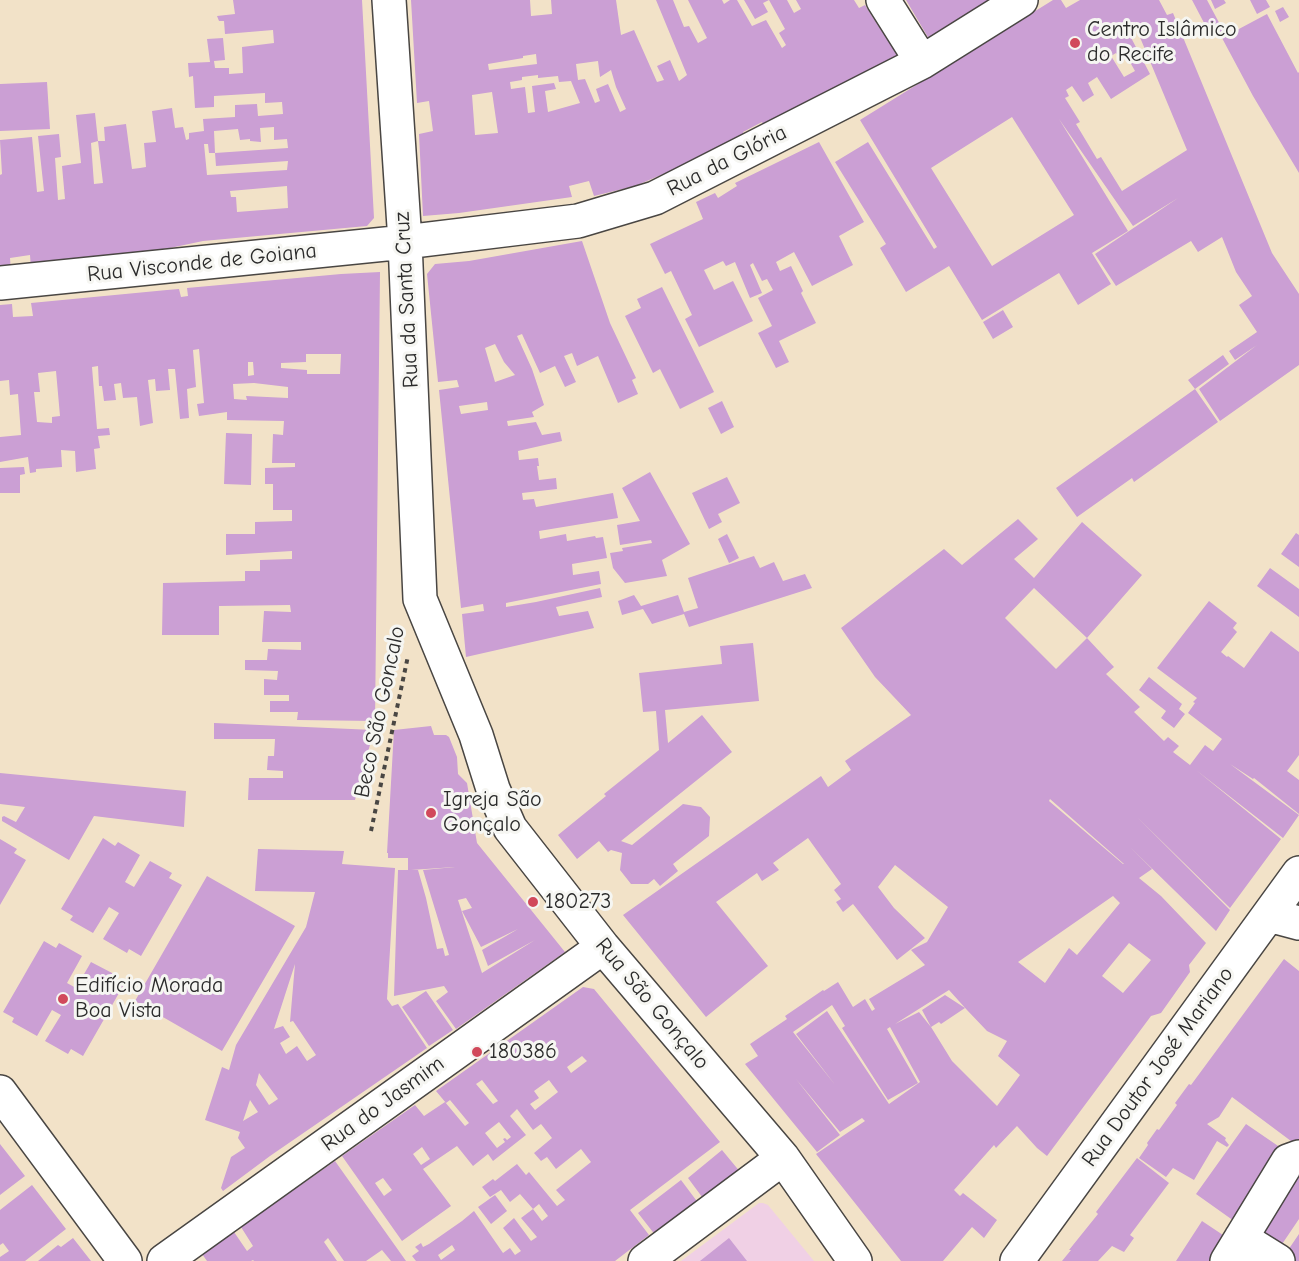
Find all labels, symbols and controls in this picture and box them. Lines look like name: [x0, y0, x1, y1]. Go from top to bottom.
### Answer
place label: Centro Islâmico do Recife: [1087, 17, 1237, 68]
marker: Centro Islâmico do Recife: [1068, 36, 1082, 50]
street label: Rua da Glória: [663, 120, 791, 202]
street label: Rua da Santa Cruz: [389, 211, 425, 389]
street label: Rua Visconde de Goiana: [86, 238, 318, 288]
street label: Beco São Goncalo: [349, 624, 411, 800]
place label: Igreja São Gonçalo: [443, 787, 542, 838]
marker: Igreja São Gonçalo: [424, 806, 438, 820]
place label: 180273: [545, 889, 611, 915]
marker: 180273: [526, 895, 540, 909]
street label: Rua São Gonçalo: [589, 933, 715, 1075]
street label: Rua Doutor José Mariano: [1077, 962, 1239, 1172]
place label: Edifício Morada Boa Vista: [75, 973, 223, 1024]
marker: Edifício Morada Boa Vista: [56, 992, 70, 1006]
place label: 180386: [489, 1039, 557, 1065]
marker: 180386: [470, 1045, 484, 1059]
street label: Rua do Jasmim: [316, 1051, 450, 1157]

